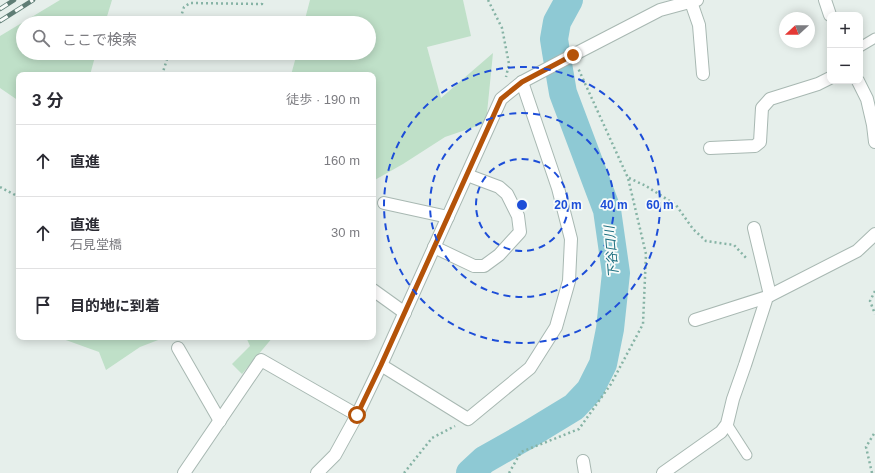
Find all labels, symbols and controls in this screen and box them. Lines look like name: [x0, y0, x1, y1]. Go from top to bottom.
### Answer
north arrow: [779, 12, 815, 48]
map controls: [827, 12, 863, 84]
button: +: [827, 12, 863, 48]
search box: [16, 16, 376, 60]
icon: search: [30, 27, 52, 49]
text: ここで検索: [62, 31, 137, 48]
route end: [564, 46, 582, 64]
button: −: [827, 48, 863, 84]
text: 3 分: [32, 91, 63, 110]
text: 徒歩 · 190 m: [286, 92, 360, 107]
icon: ahead: [32, 150, 54, 172]
text: 直進: [70, 153, 100, 170]
text: 160 m: [324, 153, 360, 168]
centre of rings: [515, 198, 529, 212]
text: 20 m: [554, 198, 582, 212]
text: 40 m: [600, 198, 628, 212]
text: 60 m: [646, 198, 674, 212]
text: 直進: [70, 216, 100, 233]
icon: ahead: [32, 222, 54, 244]
water label: 下谷口川: [602, 223, 621, 279]
text: 30 m: [331, 225, 360, 240]
text: 石見堂橋: [70, 237, 122, 252]
icon: arrive: [32, 294, 54, 316]
text: 目的地に到着: [70, 297, 160, 314]
route start: [348, 406, 366, 424]

